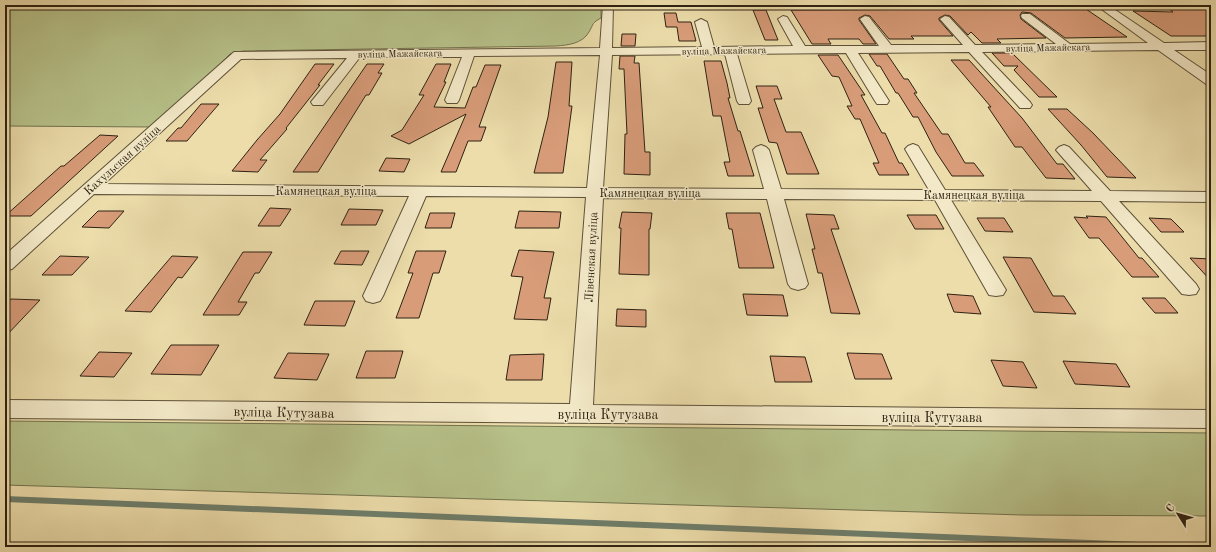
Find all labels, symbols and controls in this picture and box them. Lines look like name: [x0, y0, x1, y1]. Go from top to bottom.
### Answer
street label: вуліца Мажайскага: [1006, 42, 1090, 54]
street label: вуліца Мажайскага: [682, 45, 766, 57]
street label: вуліца Мажайскага: [358, 48, 442, 60]
street label: Кахульская вуліца: [81, 123, 163, 198]
street label: Камянецкая вуліца: [275, 185, 377, 198]
street label: Камянецкая вуліца: [599, 187, 701, 200]
street label: Камянецкая вуліца: [923, 189, 1025, 202]
street label: Лівенская вуліца: [583, 211, 600, 303]
street label: вуліца Кутузава: [233, 405, 335, 421]
street label: вуліца Кутузава: [558, 408, 659, 422]
street label: вуліца Кутузава: [882, 411, 983, 425]
north arrow: [1158, 494, 1198, 534]
text: С: [1165, 503, 1178, 515]

